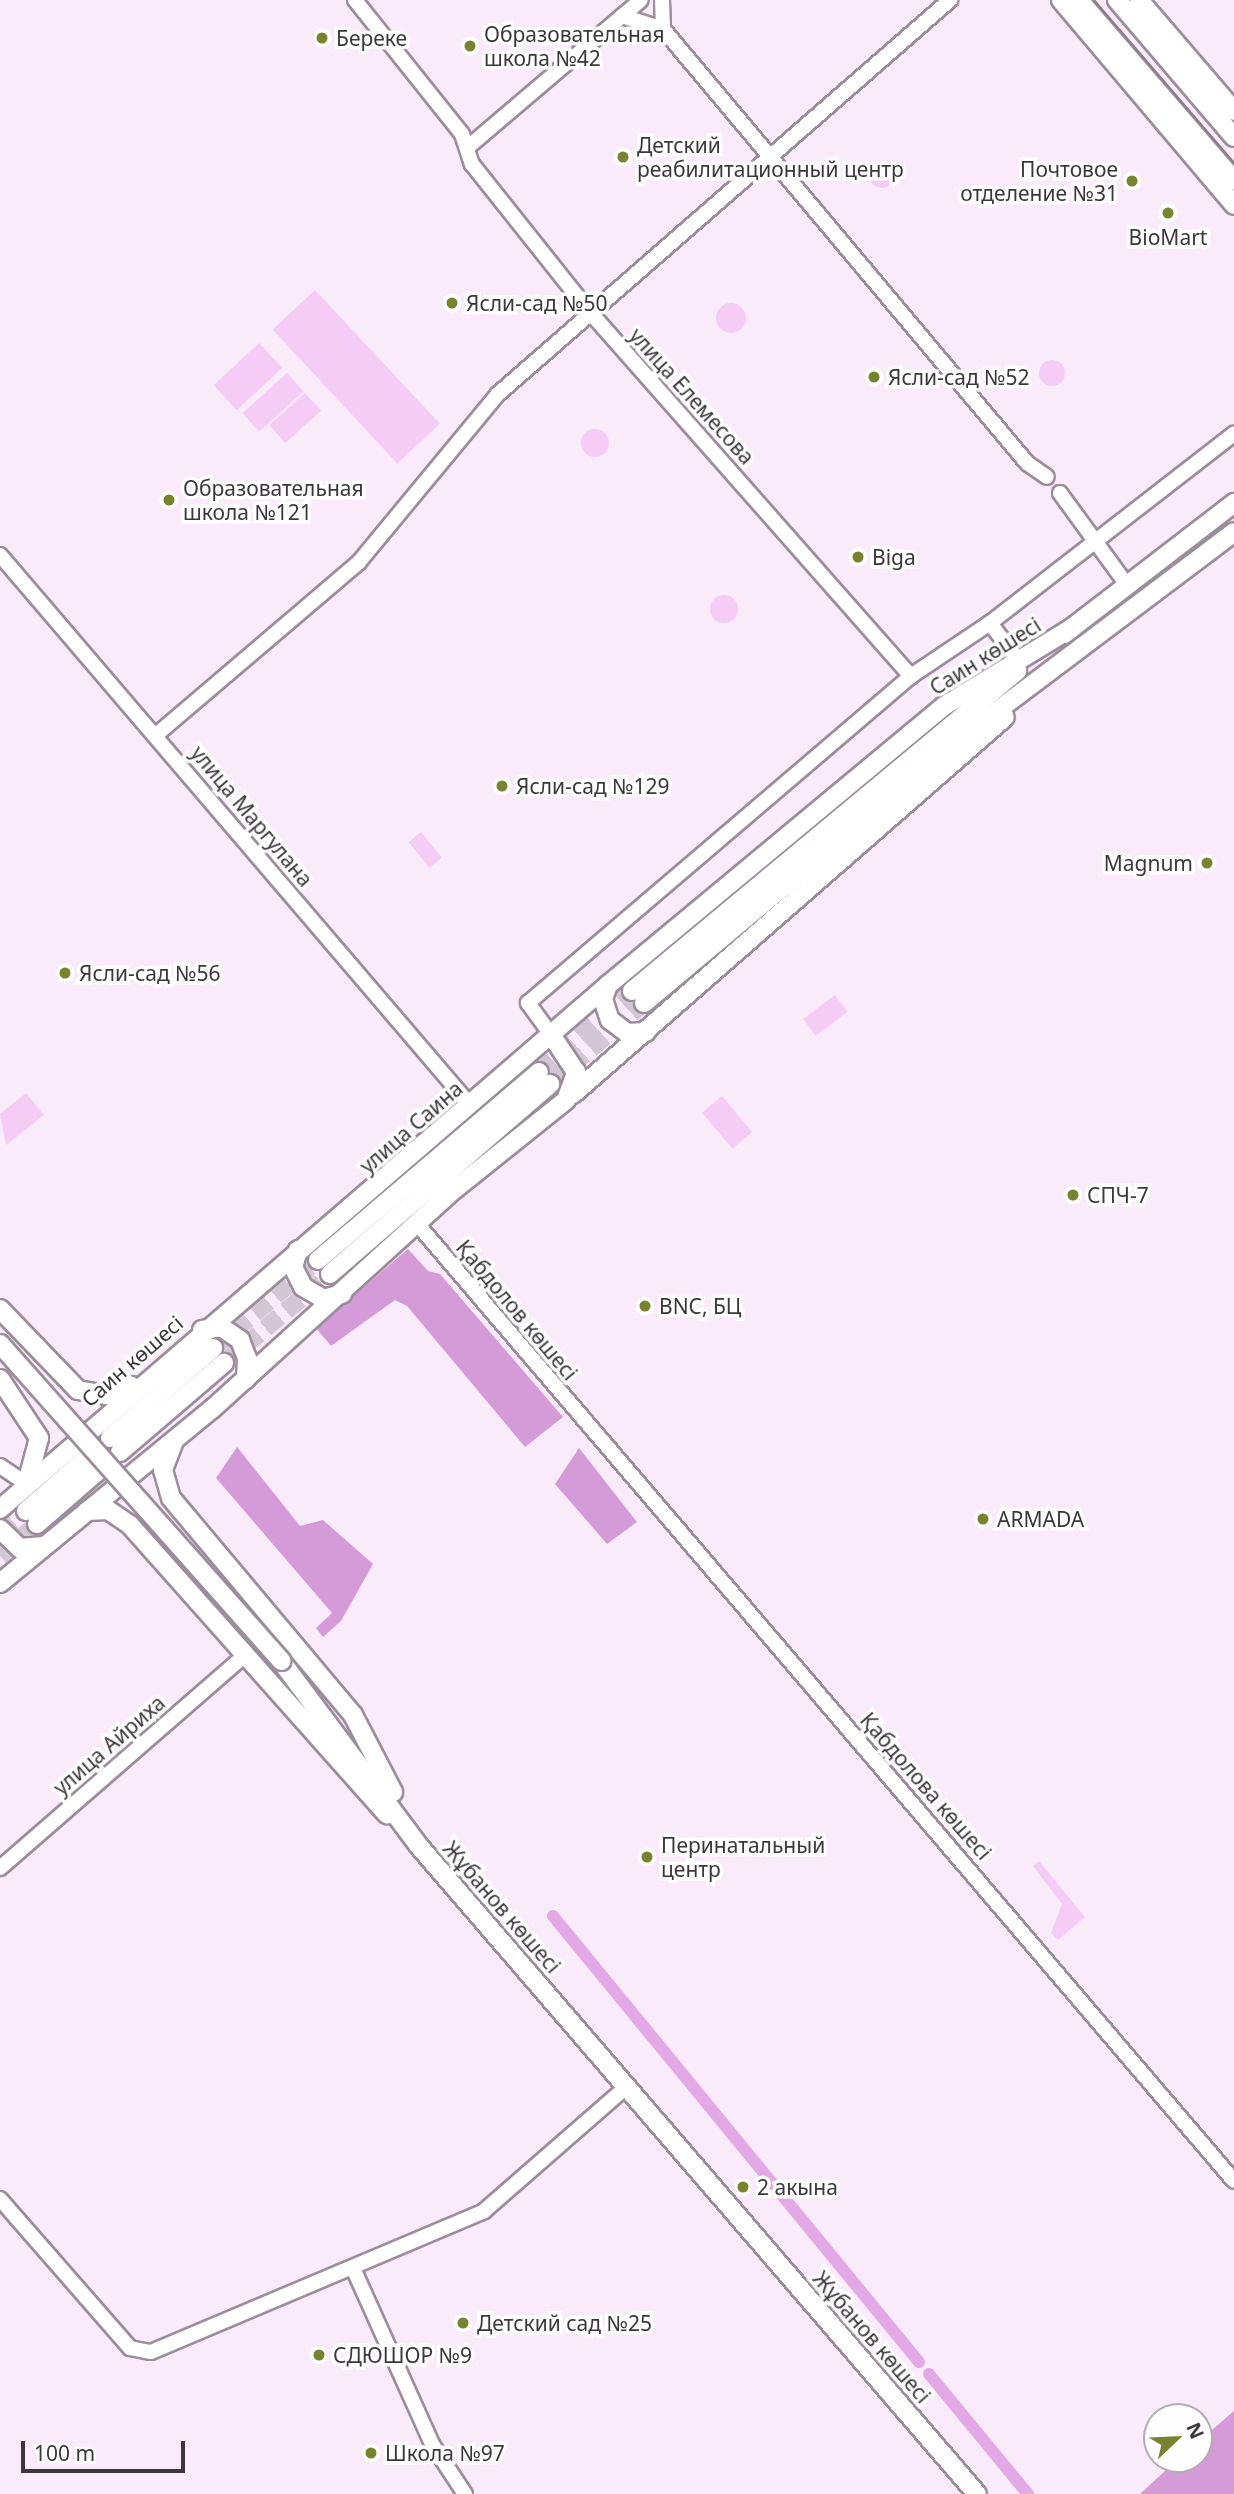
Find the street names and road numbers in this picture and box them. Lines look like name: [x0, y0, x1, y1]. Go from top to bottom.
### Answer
street label: улица Елемесова: [624, 323, 760, 469]
street label: Саин көшесі: [925, 612, 1045, 700]
street label: улица Маргулана: [186, 741, 318, 891]
street label: улица Саина: [355, 1076, 467, 1178]
street label: Қабдолов көшесі: [451, 1235, 583, 1385]
street label: Саин көшесі: [76, 1310, 188, 1412]
street label: улица Айриха: [48, 1690, 170, 1800]
street label: Қабдолова көшесі: [855, 1707, 997, 1865]
street label: Жұбанов көшесі: [438, 1836, 566, 1978]
street label: Жұбанов көшесі: [808, 2266, 936, 2408]

